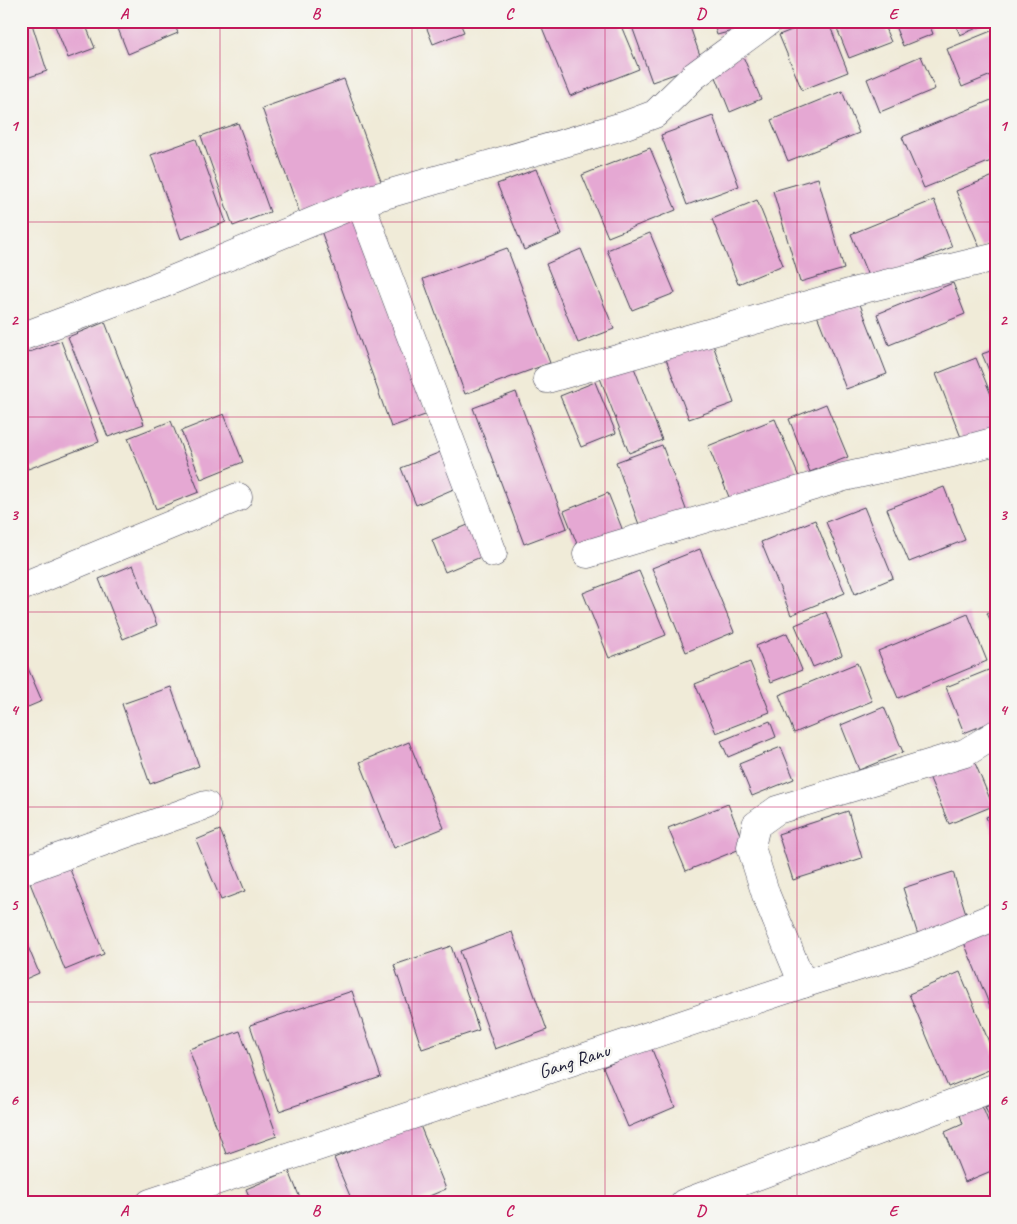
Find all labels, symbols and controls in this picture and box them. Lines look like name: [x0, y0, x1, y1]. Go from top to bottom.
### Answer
text: A: [120, 4, 130, 24]
text: B: [312, 4, 322, 24]
text: C: [505, 4, 515, 24]
text: D: [696, 4, 707, 24]
text: E: [889, 4, 900, 24]
text: 1: [10, 116, 19, 136]
text: 1: [999, 116, 1008, 136]
text: 2: [10, 310, 19, 330]
text: 2: [999, 310, 1008, 330]
text: 3: [10, 505, 19, 525]
text: 3: [999, 505, 1008, 525]
text: 4: [10, 700, 19, 720]
text: 4: [999, 700, 1008, 720]
text: 5: [11, 895, 20, 915]
text: 5: [1000, 895, 1009, 915]
street label: Gang Ranu: [535, 1037, 614, 1084]
text: 6: [10, 1090, 19, 1110]
text: 6: [999, 1090, 1008, 1110]
text: A: [120, 1201, 130, 1221]
text: B: [312, 1201, 322, 1221]
text: C: [505, 1201, 515, 1221]
text: D: [696, 1201, 707, 1221]
text: E: [889, 1201, 900, 1221]

